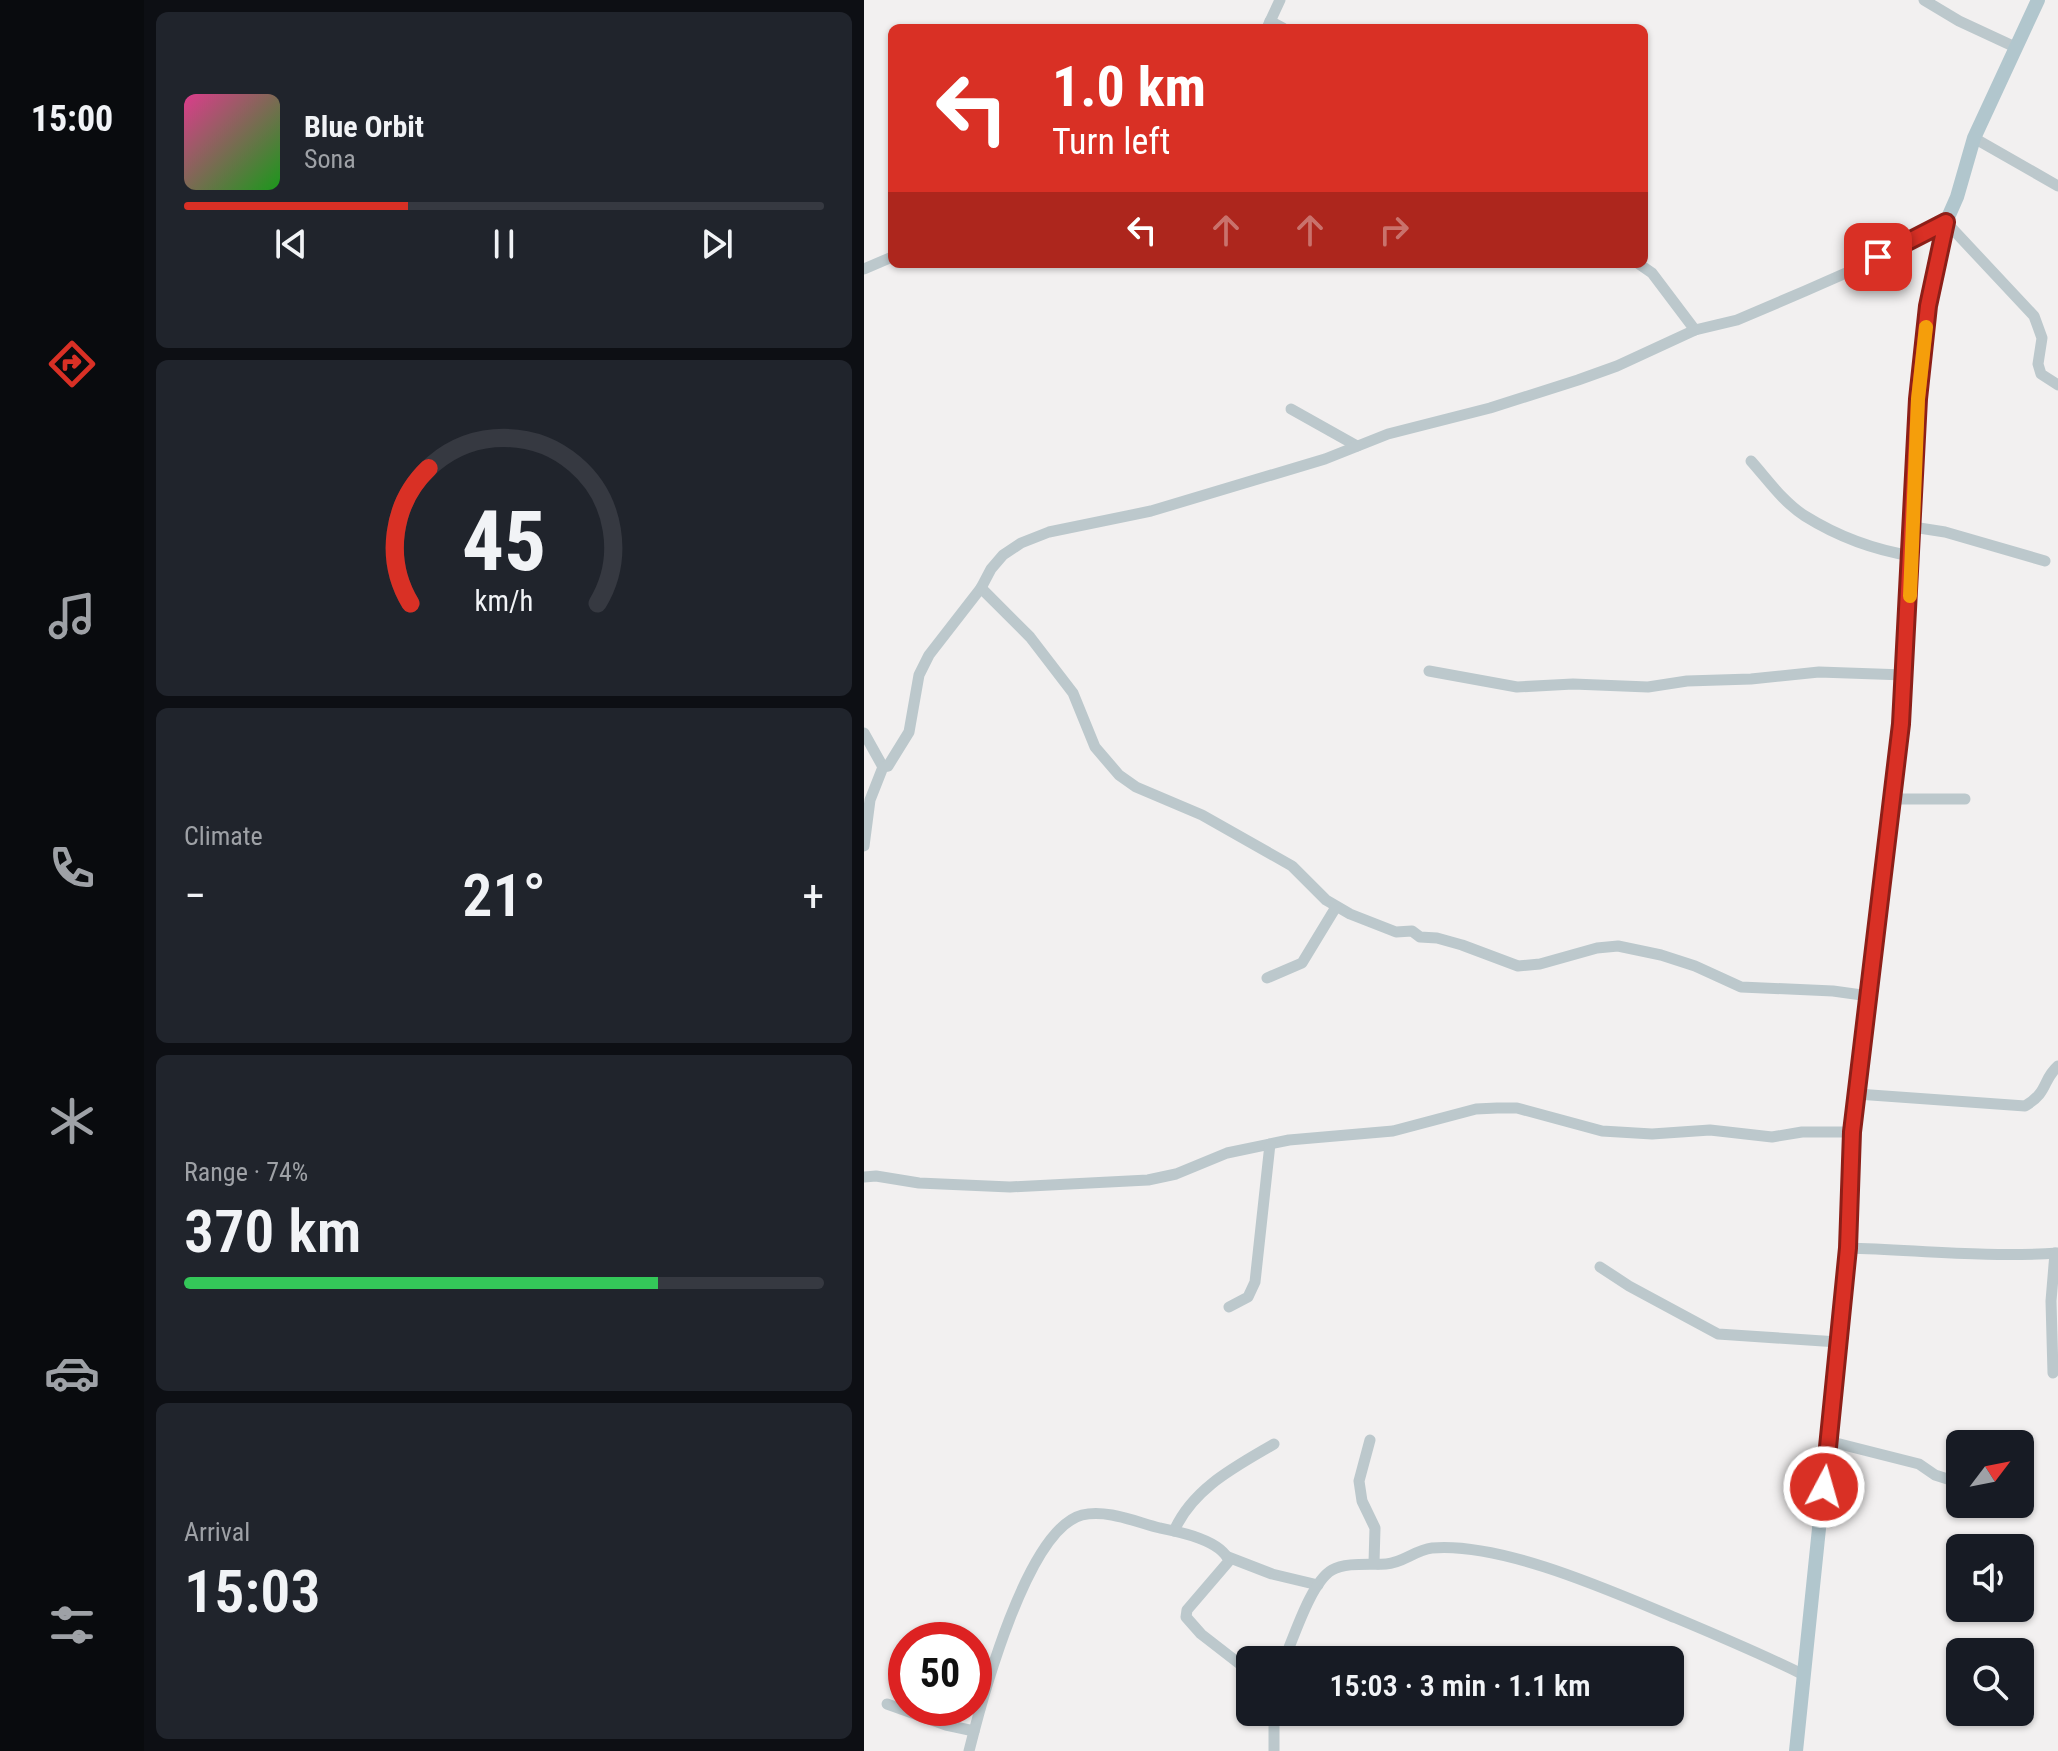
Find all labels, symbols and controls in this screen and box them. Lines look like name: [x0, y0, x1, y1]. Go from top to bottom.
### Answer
text: 1.0 km: [1052, 54, 1206, 120]
icon: left: [920, 56, 1024, 160]
text: 15:00: [31, 98, 113, 140]
text: Blue Orbit: [304, 109, 424, 144]
text: Turn left: [1052, 121, 1170, 163]
text: Sona: [304, 144, 356, 174]
icon: left: [1120, 208, 1164, 252]
icon: ahead: [1204, 208, 1248, 252]
icon: ahead: [1288, 208, 1332, 252]
icon: right: [1372, 208, 1416, 252]
icon: previous: [269, 222, 313, 266]
icon: pause: [482, 222, 526, 266]
icon: next: [695, 222, 739, 266]
pin: [1844, 223, 1912, 291]
icon: arrive: [1856, 235, 1900, 279]
icon: directions: [44, 336, 100, 392]
text: 45: [462, 492, 546, 589]
text: km/h: [475, 584, 533, 618]
icon: music: [44, 588, 100, 644]
text: Climate: [184, 821, 263, 851]
icon: phone: [44, 840, 100, 896]
text: 21°: [462, 860, 546, 931]
text: −: [184, 870, 206, 922]
text: +: [802, 870, 824, 922]
icon: climate: [44, 1093, 100, 1149]
text: Range · 74%: [184, 1157, 308, 1187]
text: 370 km: [184, 1196, 361, 1267]
icon: car: [44, 1345, 100, 1401]
north arrow: [1946, 1430, 2034, 1518]
map controls: [1946, 1430, 2034, 1726]
position arrow: [1782, 1445, 1866, 1529]
text: Arrival: [184, 1517, 250, 1547]
button: sound: [1946, 1534, 2034, 1622]
text: 15:03: [184, 1556, 321, 1627]
icon: filters: [44, 1597, 100, 1653]
speed limit sign: 50: [888, 1622, 992, 1726]
button: search: [1946, 1638, 2034, 1726]
text: 15:03 · 3 min · 1.1 km: [1330, 1668, 1591, 1703]

